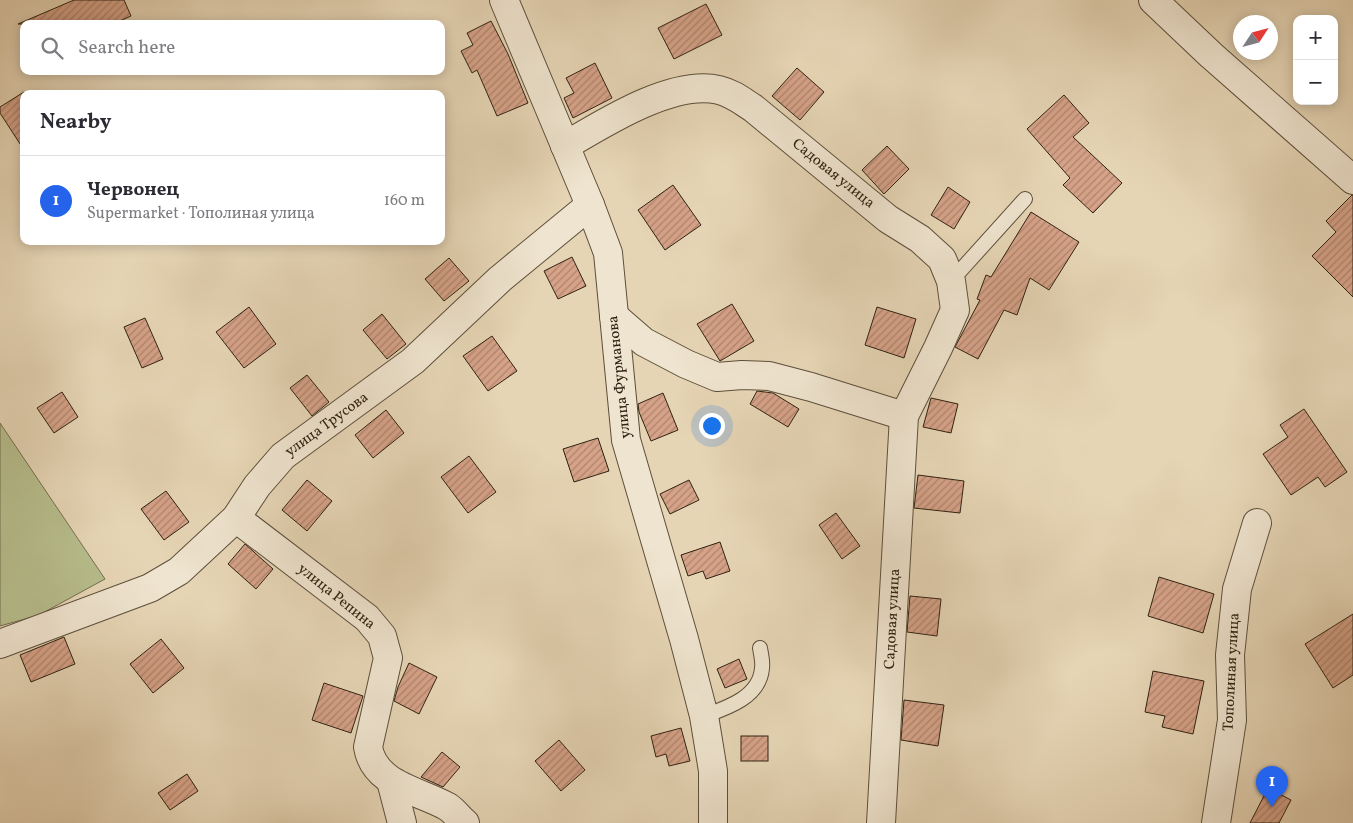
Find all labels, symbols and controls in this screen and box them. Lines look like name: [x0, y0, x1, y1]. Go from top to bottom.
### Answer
north arrow: [1233, 15, 1278, 60]
map controls: [1293, 15, 1338, 105]
button: +: [1293, 15, 1338, 60]
search box: [20, 20, 445, 75]
icon: search: [38, 34, 66, 62]
text: Search here: [78, 35, 175, 61]
button: −: [1293, 60, 1338, 105]
text: Nearby: [40, 108, 111, 137]
street label: Садовая улица: [787, 134, 879, 214]
text: Червонец: [87, 177, 179, 203]
text: 1: [53, 190, 59, 212]
text: 160 m: [384, 190, 425, 212]
text: Supermarket · Тополиная улица: [87, 203, 315, 225]
street label: улица Фурманова: [603, 315, 637, 439]
street label: улица Трусова: [281, 388, 373, 462]
your location: [699, 413, 725, 439]
street label: улица Репина: [293, 559, 379, 635]
street label: Садовая улица: [880, 568, 906, 670]
street label: Тополиная улица: [1218, 612, 1246, 732]
pin: 1: [1256, 766, 1288, 807]

